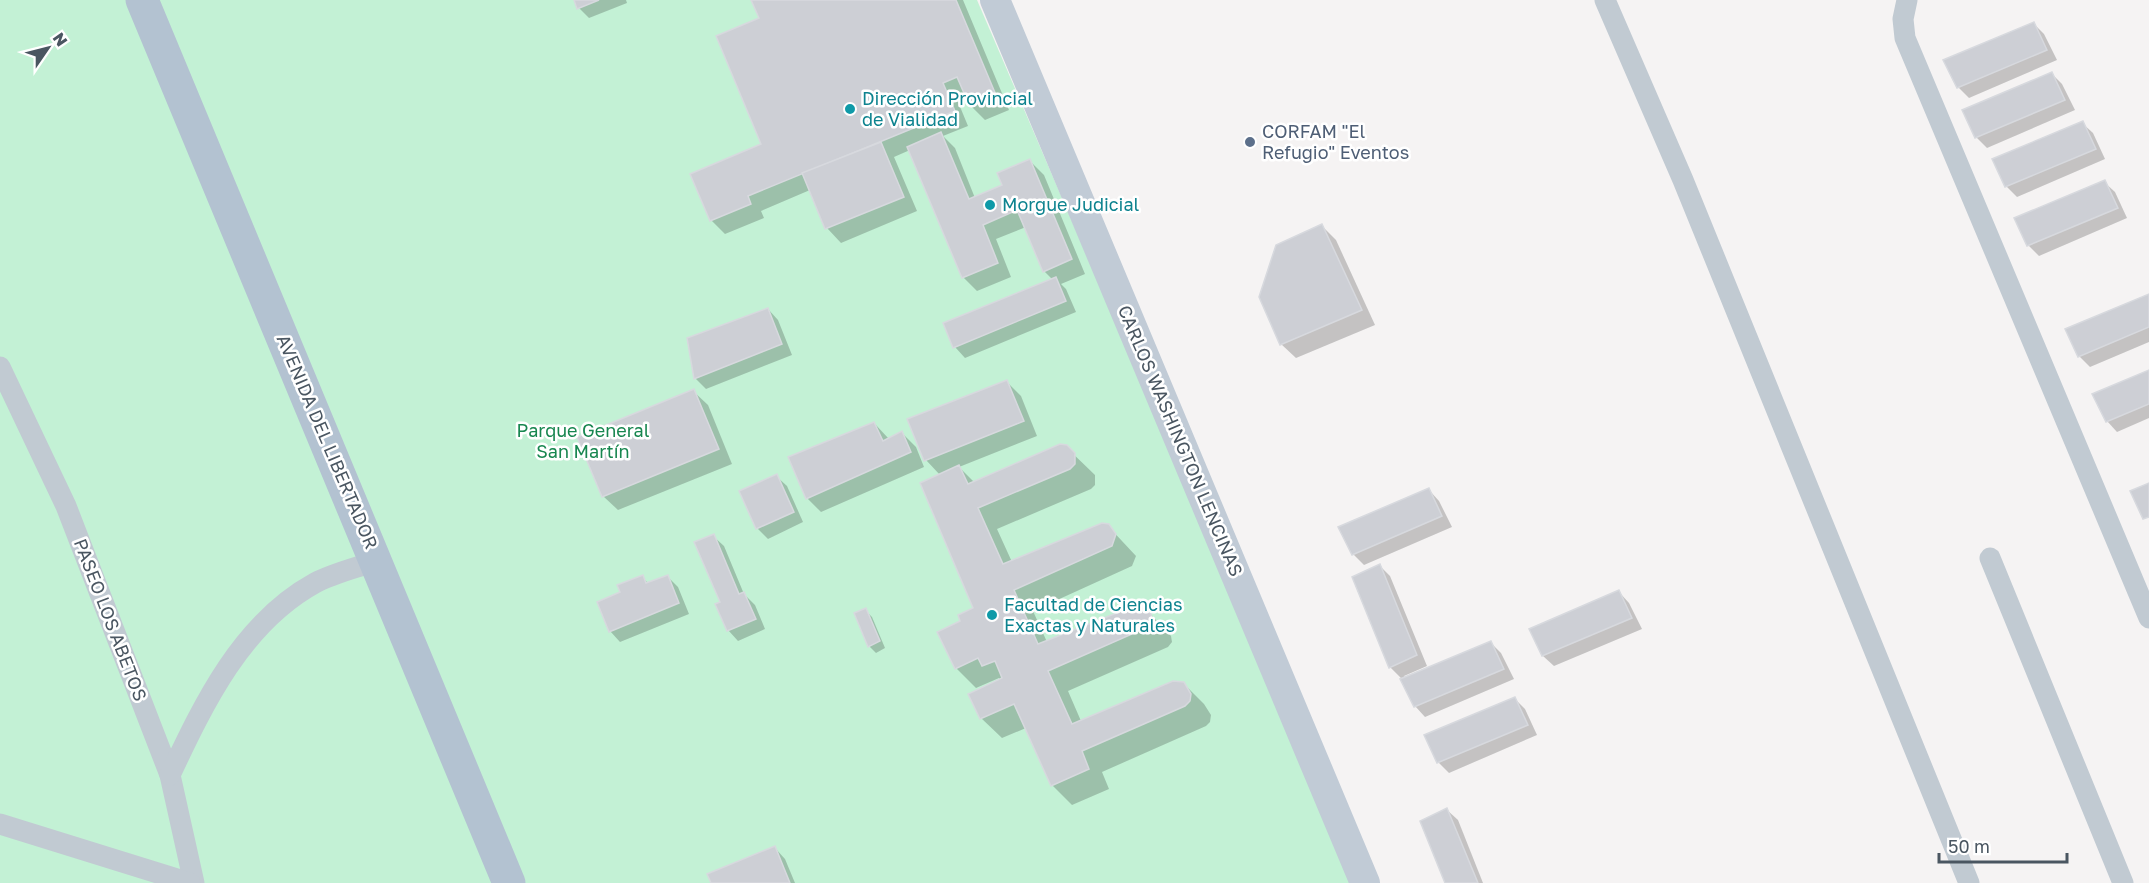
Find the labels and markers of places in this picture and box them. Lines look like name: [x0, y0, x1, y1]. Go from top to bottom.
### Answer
place label: Dirección Provincial de Vialidad: [862, 87, 1033, 130]
marker: Dirección Provincial de Vialidad: [843, 102, 857, 116]
place label: CORFAM "El Refugio" Eventos: [1262, 120, 1409, 163]
marker: CORFAM "El Refugio" Eventos: [1243, 135, 1257, 149]
place label: Morgue Judicial: [1002, 193, 1140, 215]
marker: Morgue Judicial: [983, 198, 997, 212]
place label: Facultad de Ciencias Exactas y Naturales: [1004, 593, 1183, 636]
marker: Facultad de Ciencias Exactas y Naturales: [985, 608, 999, 622]

